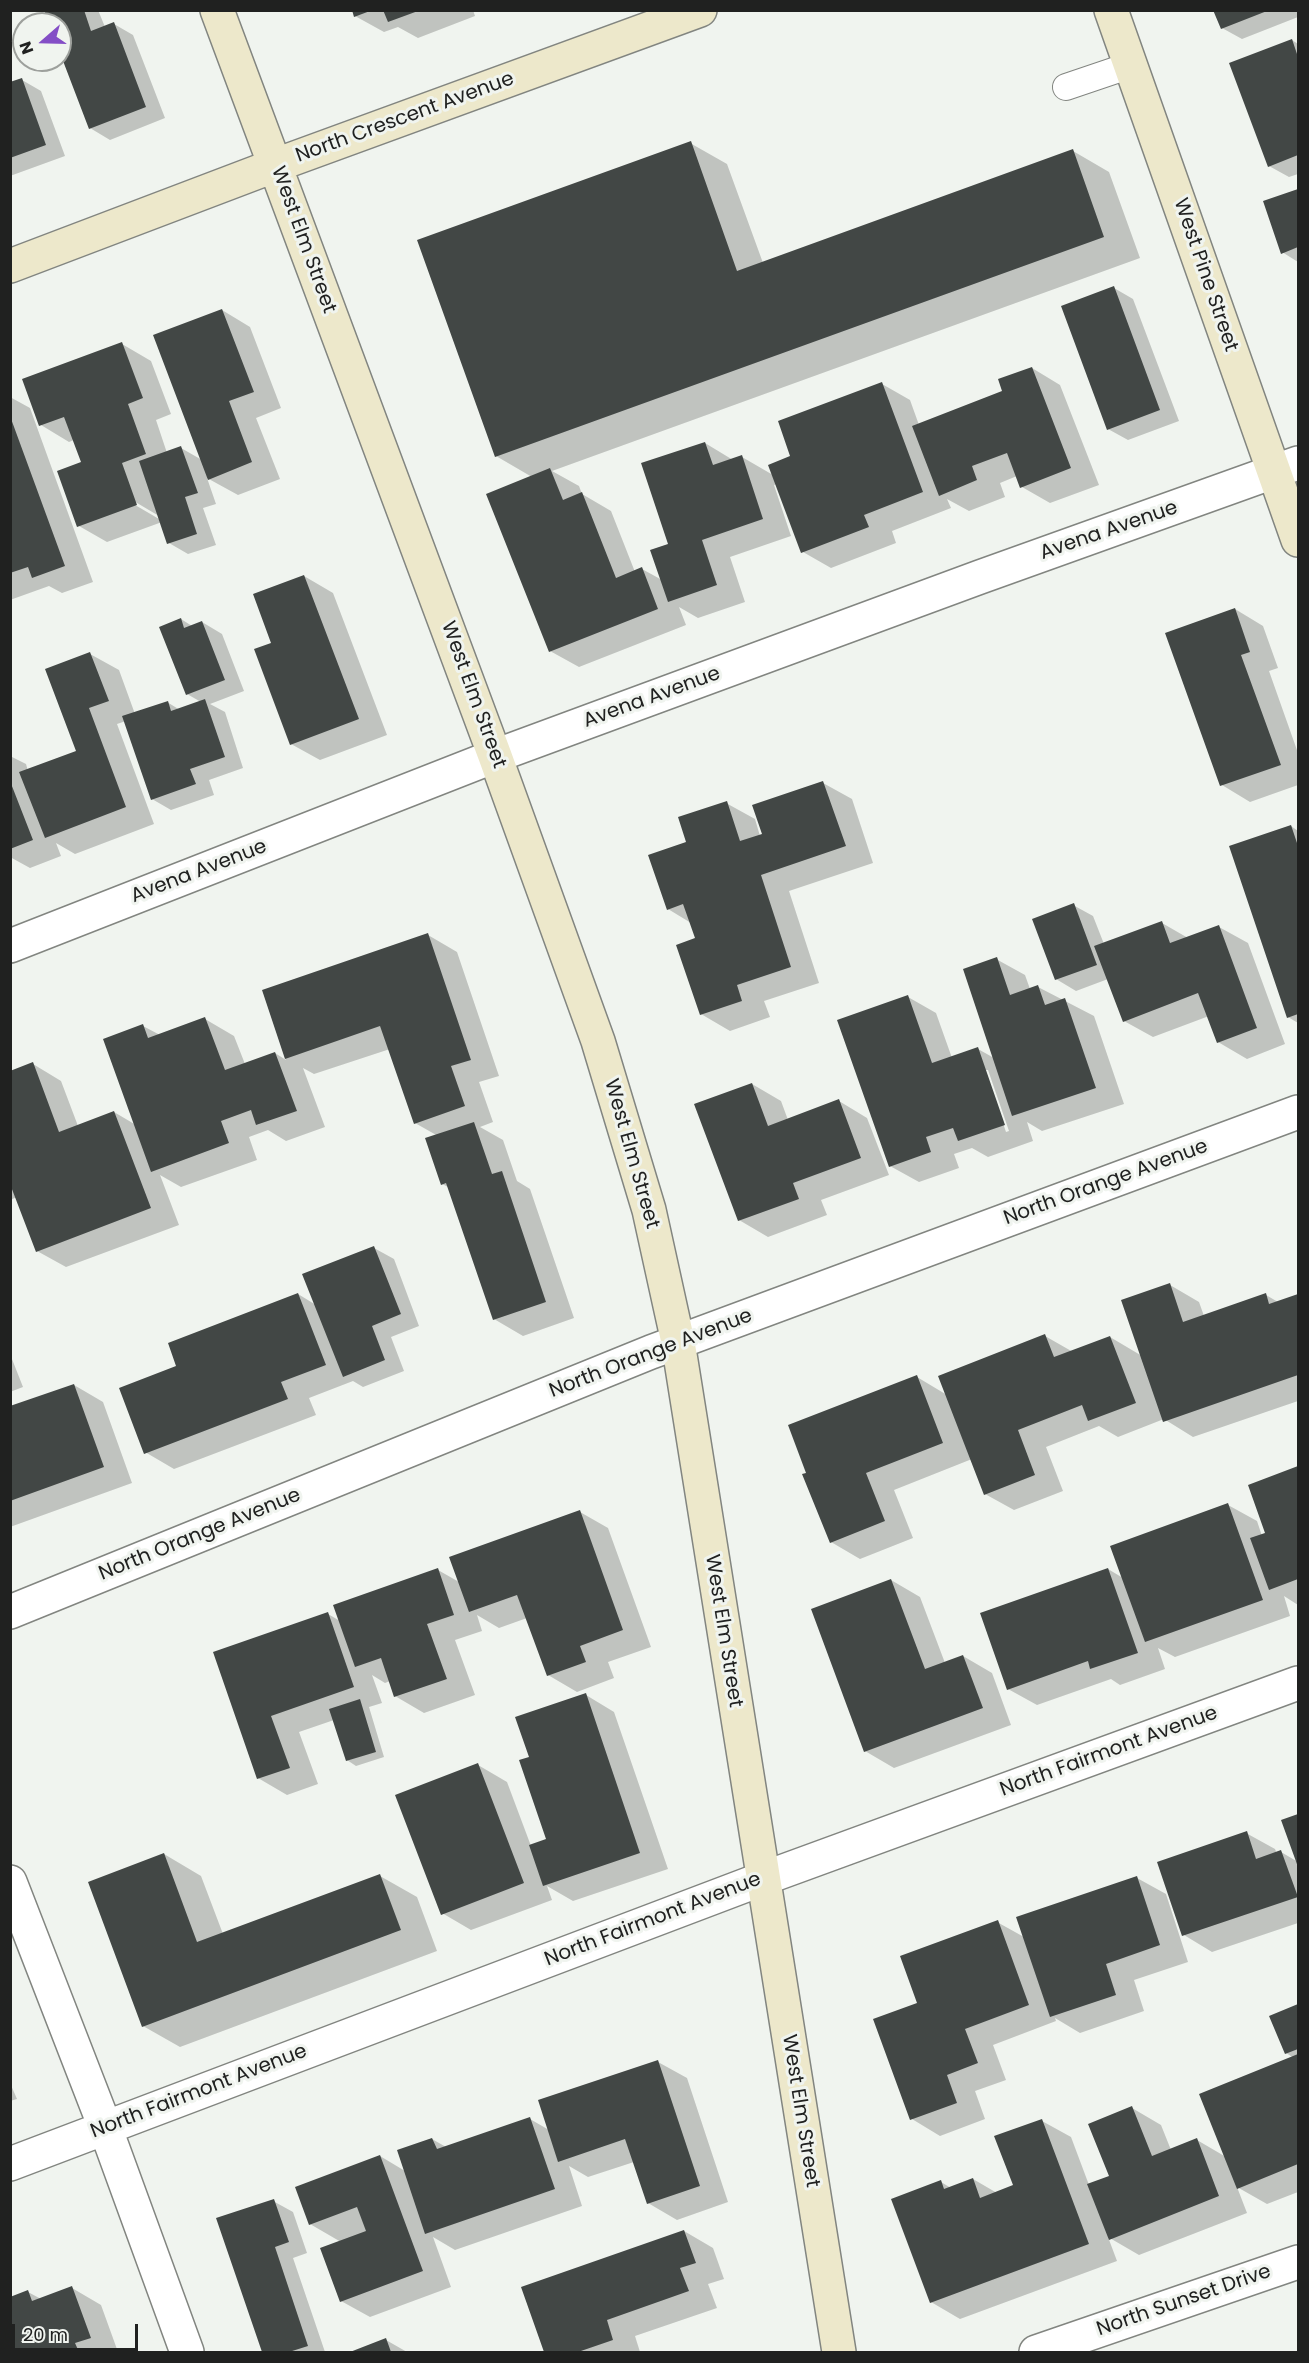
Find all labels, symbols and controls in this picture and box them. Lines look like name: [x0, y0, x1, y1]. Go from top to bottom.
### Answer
north arrow: [12, 12, 72, 72]
text: N: [14, 38, 39, 57]
street label: North Crescent Avenue: [293, 67, 517, 169]
street label: West Elm Street: [265, 163, 341, 317]
street label: West Pine Street: [1168, 195, 1242, 355]
street label: Avena Avenue: [1037, 496, 1181, 566]
street label: West Elm Street: [435, 618, 511, 772]
street label: Avena Avenue: [580, 662, 724, 734]
street label: Avena Avenue: [128, 835, 270, 909]
street label: West Elm Street: [598, 1076, 664, 1232]
street label: North Orange Avenue: [1001, 1135, 1211, 1231]
street label: North Orange Avenue: [546, 1304, 756, 1404]
street label: North Orange Avenue: [96, 1483, 304, 1587]
street label: West Elm Street: [699, 1553, 747, 1709]
street label: North Fairmont Avenue: [997, 1701, 1221, 1803]
street label: North Fairmont Avenue: [542, 1868, 764, 1972]
street label: West Elm Street: [776, 2033, 824, 2189]
street label: North Fairmont Avenue: [88, 2040, 310, 2144]
street label: North Sunset Drive: [1094, 2260, 1274, 2342]
scale bar: [15, 2312, 141, 2350]
text: 20 m: [23, 2322, 68, 2347]

